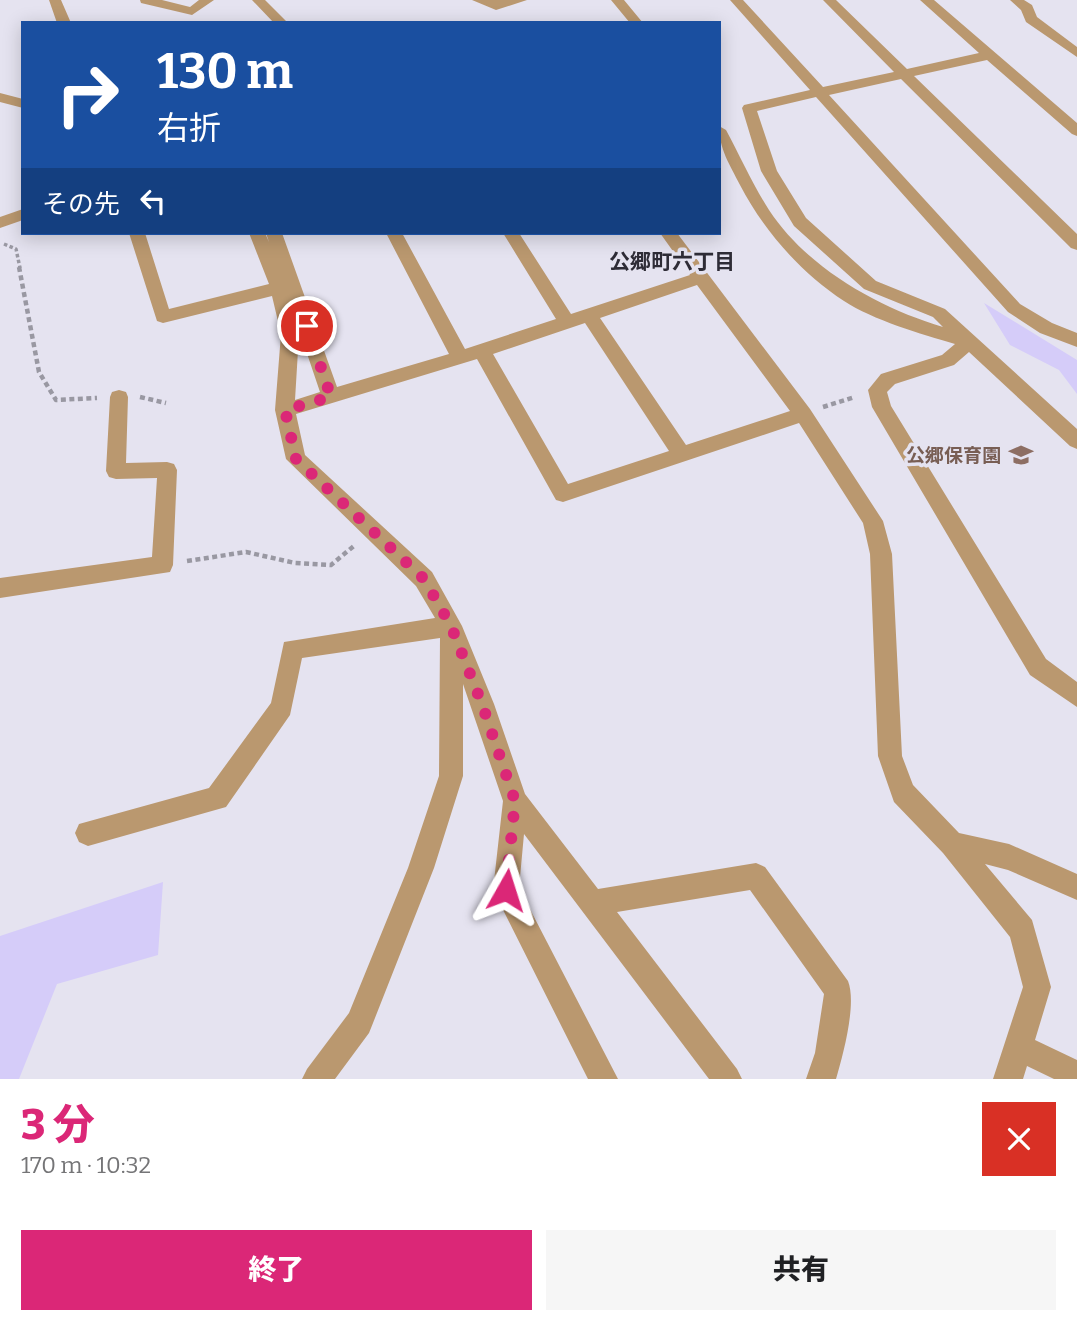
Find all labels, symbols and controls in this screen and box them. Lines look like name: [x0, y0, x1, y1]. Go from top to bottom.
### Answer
text: 130 m: [157, 42, 293, 101]
icon: right: [42, 49, 133, 140]
text: 右折: [157, 109, 221, 147]
icon: left: [134, 182, 172, 220]
text: その先: [42, 189, 120, 220]
district label: 公郷町六丁目: [609, 249, 735, 275]
pin: [277, 296, 337, 356]
icon: arrive: [288, 307, 326, 345]
school or university icon: 公郷保育園: [1007, 441, 1035, 469]
place label: 公郷保育園: [906, 444, 1001, 467]
position arrow: [469, 853, 543, 927]
text: 3 分: [21, 1100, 94, 1150]
button: close: [982, 1102, 1056, 1176]
text: 170 m · 10:32: [21, 1151, 151, 1179]
button: 終了: [21, 1230, 532, 1310]
button: 共有: [546, 1230, 1056, 1310]

